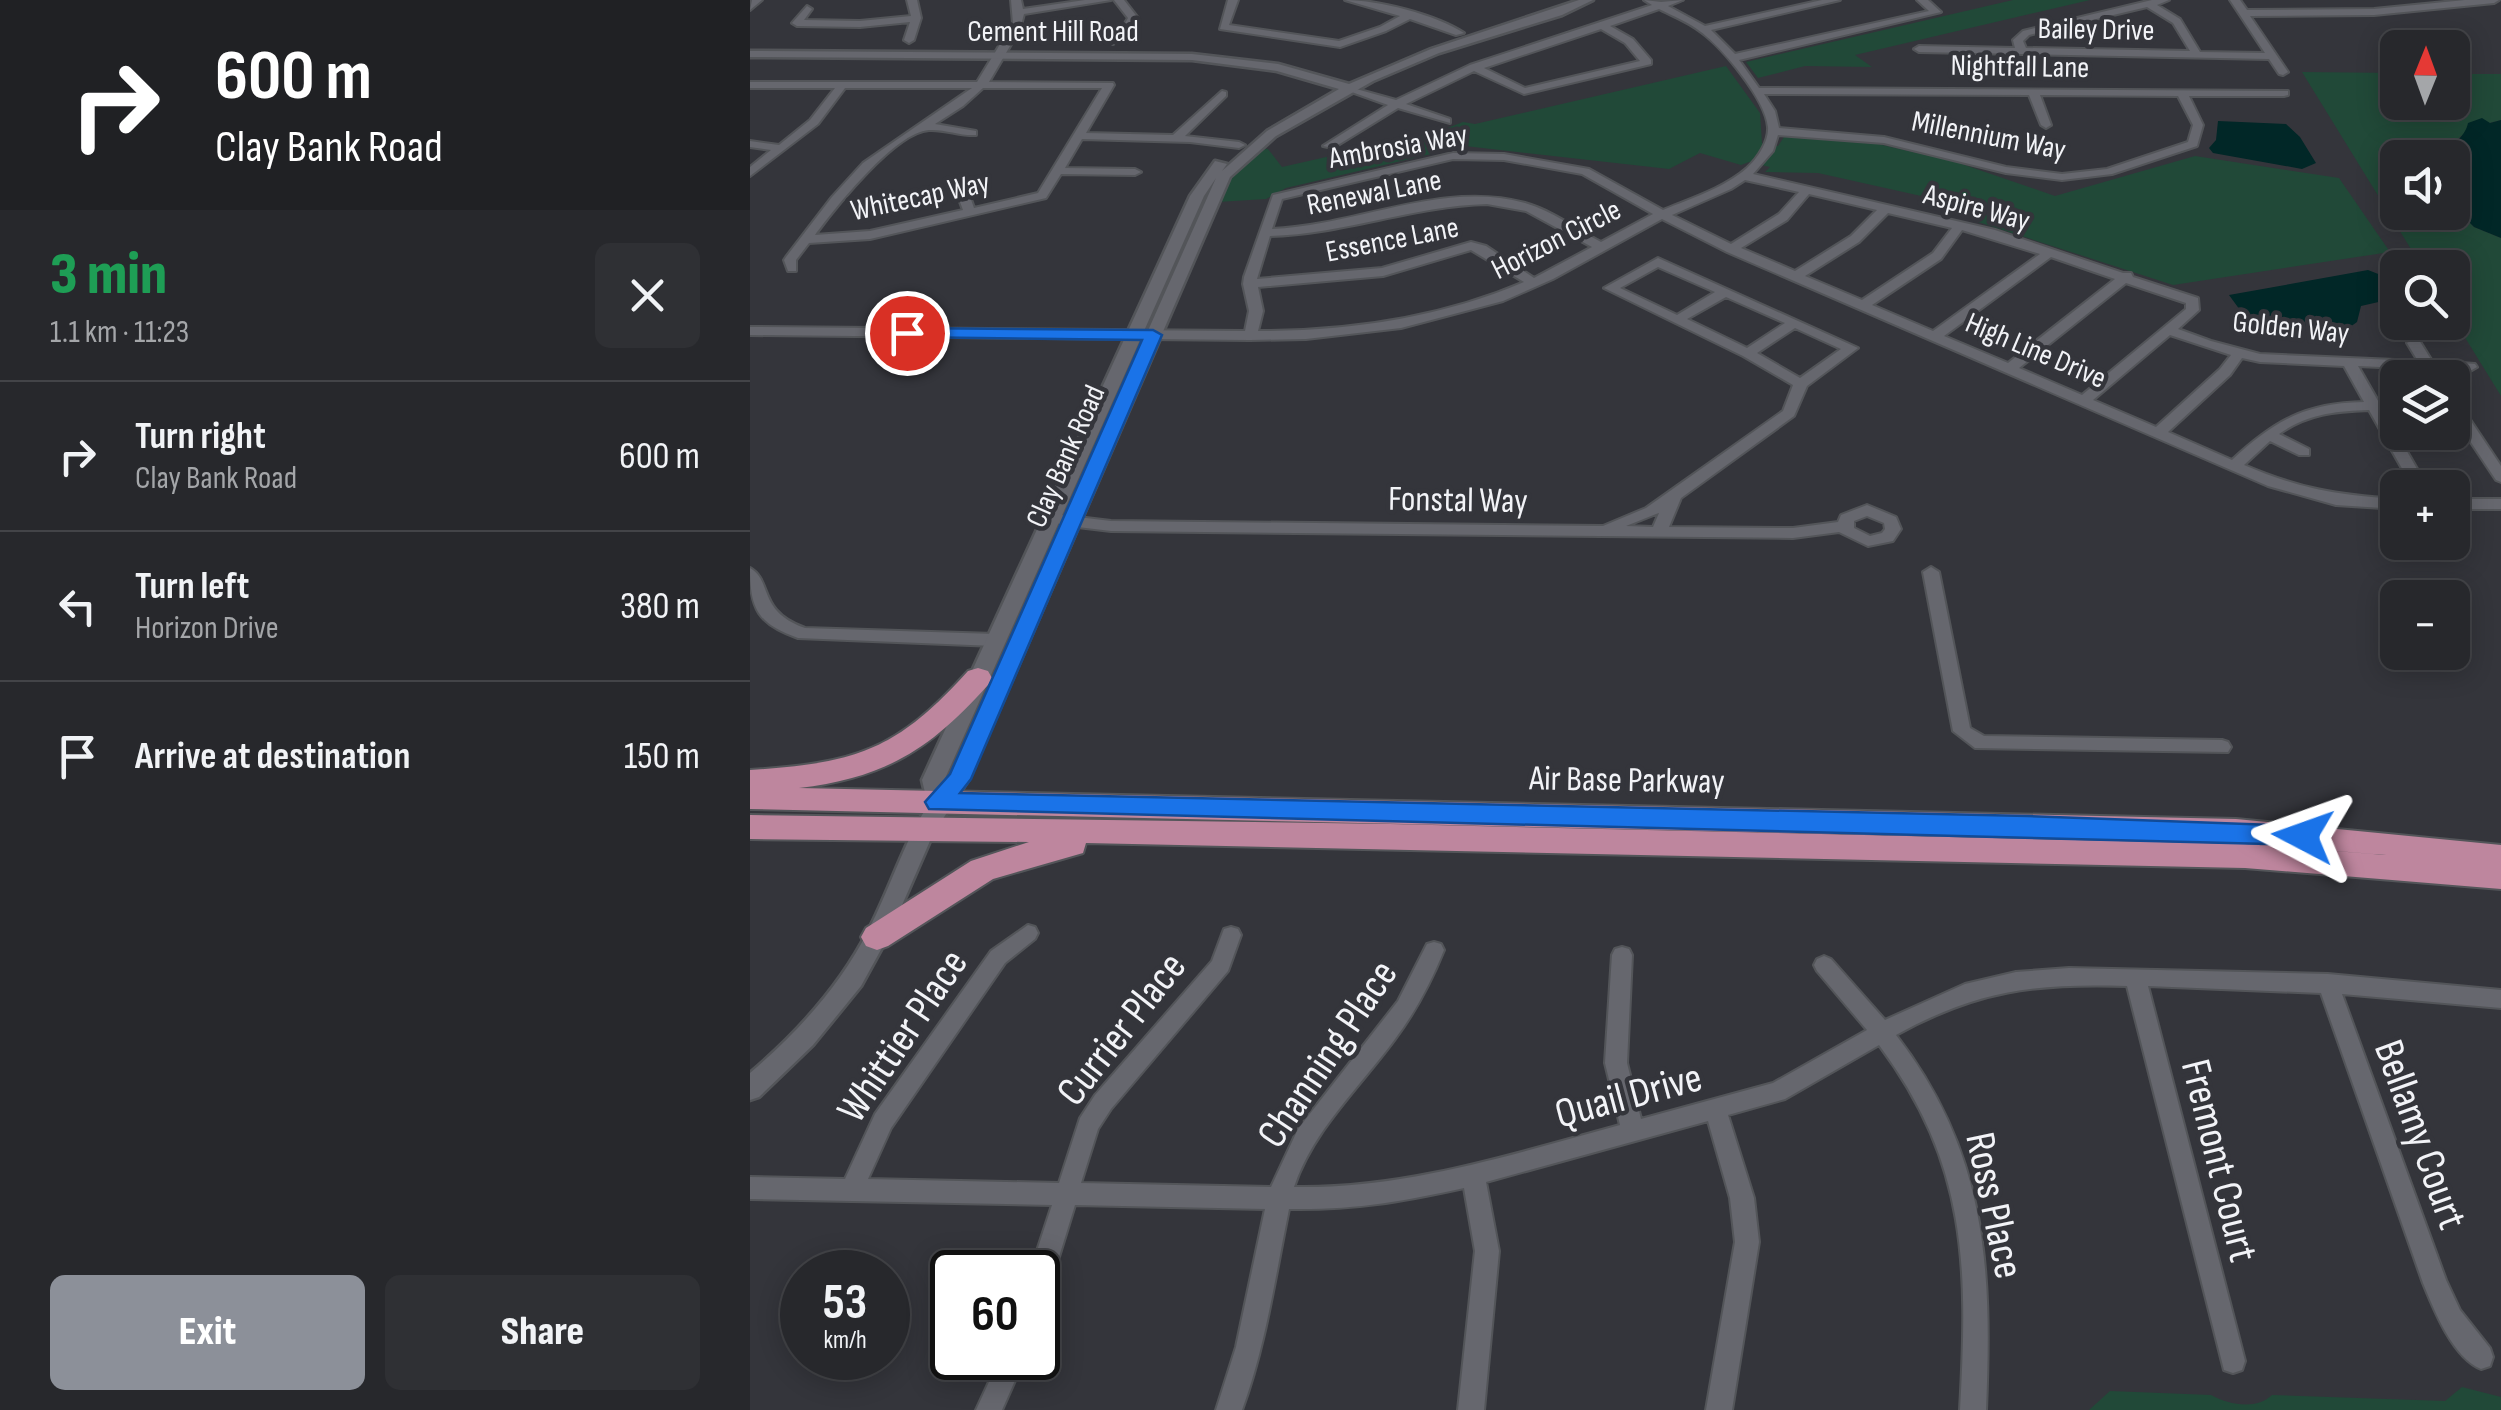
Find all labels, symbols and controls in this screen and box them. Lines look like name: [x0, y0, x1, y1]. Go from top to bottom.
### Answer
street label: Bailey Drive: [2037, 11, 2155, 49]
street label: Cement Hill Road: [967, 14, 1139, 50]
north arrow: [2380, 30, 2470, 120]
map controls: [2380, 30, 2470, 670]
text: 600 m: [215, 35, 372, 119]
icon: right: [50, 40, 180, 170]
street label: Nightfall Lane: [1950, 48, 2090, 86]
street label: Millennium Way: [1909, 103, 2069, 169]
street label: Ambrosia Way: [1325, 117, 1471, 177]
text: Clay Bank Road: [215, 120, 443, 175]
button: sound: [2380, 140, 2470, 230]
street label: Renewal Lane: [1304, 162, 1445, 224]
street label: Whitecap Way: [848, 165, 993, 229]
street label: Aspire Way: [1919, 176, 2034, 239]
street label: Horizon Circle: [1486, 192, 1627, 288]
street label: Essence Lane: [1323, 209, 1462, 271]
text: 3 min: [50, 239, 167, 311]
button: close: [595, 243, 700, 348]
button: search: [2380, 250, 2470, 340]
pin: [865, 291, 950, 376]
street label: Golden Way: [2231, 304, 2351, 352]
street label: High Line Drive: [1960, 305, 2111, 397]
icon: arrive: [880, 306, 935, 361]
text: 1.1 km · 11:23: [50, 313, 189, 352]
button: layers: [2380, 360, 2470, 450]
street label: Clay Bank Road: [1019, 380, 1113, 533]
text: Turn right: [135, 414, 266, 459]
icon: right: [50, 429, 105, 484]
text: 600 m: [619, 434, 700, 479]
text: Clay Bank Road: [135, 459, 297, 498]
button: +: [2380, 470, 2470, 560]
street label: Fonstal Way: [1388, 478, 1528, 523]
text: Turn left: [135, 564, 249, 609]
icon: left: [50, 579, 105, 634]
button: −: [2380, 580, 2470, 670]
text: 380 m: [620, 584, 700, 629]
text: Horizon Drive: [135, 609, 279, 648]
icon: arrive: [50, 729, 105, 784]
text: Arrive at destination: [135, 734, 410, 779]
text: 150 m: [624, 734, 700, 779]
street label: Air Base Parkway: [1528, 757, 1725, 804]
position arrow: [2251, 784, 2355, 888]
street label: Whittier Place: [827, 940, 979, 1132]
street label: Currier Place: [1046, 943, 1198, 1116]
street label: Channing Place: [1247, 951, 1409, 1158]
street label: Bellamy Court: [2362, 1033, 2477, 1236]
street label: Quail Drive: [1550, 1052, 1708, 1140]
street label: Fremont Court: [2169, 1054, 2268, 1267]
street label: Ross Place: [1953, 1128, 2034, 1283]
speed limit sign: 60: [930, 1250, 1060, 1380]
text: 53: [823, 1273, 867, 1333]
button: Exit: [50, 1275, 365, 1390]
button: Share: [385, 1275, 700, 1390]
text: km/h: [823, 1325, 867, 1356]

